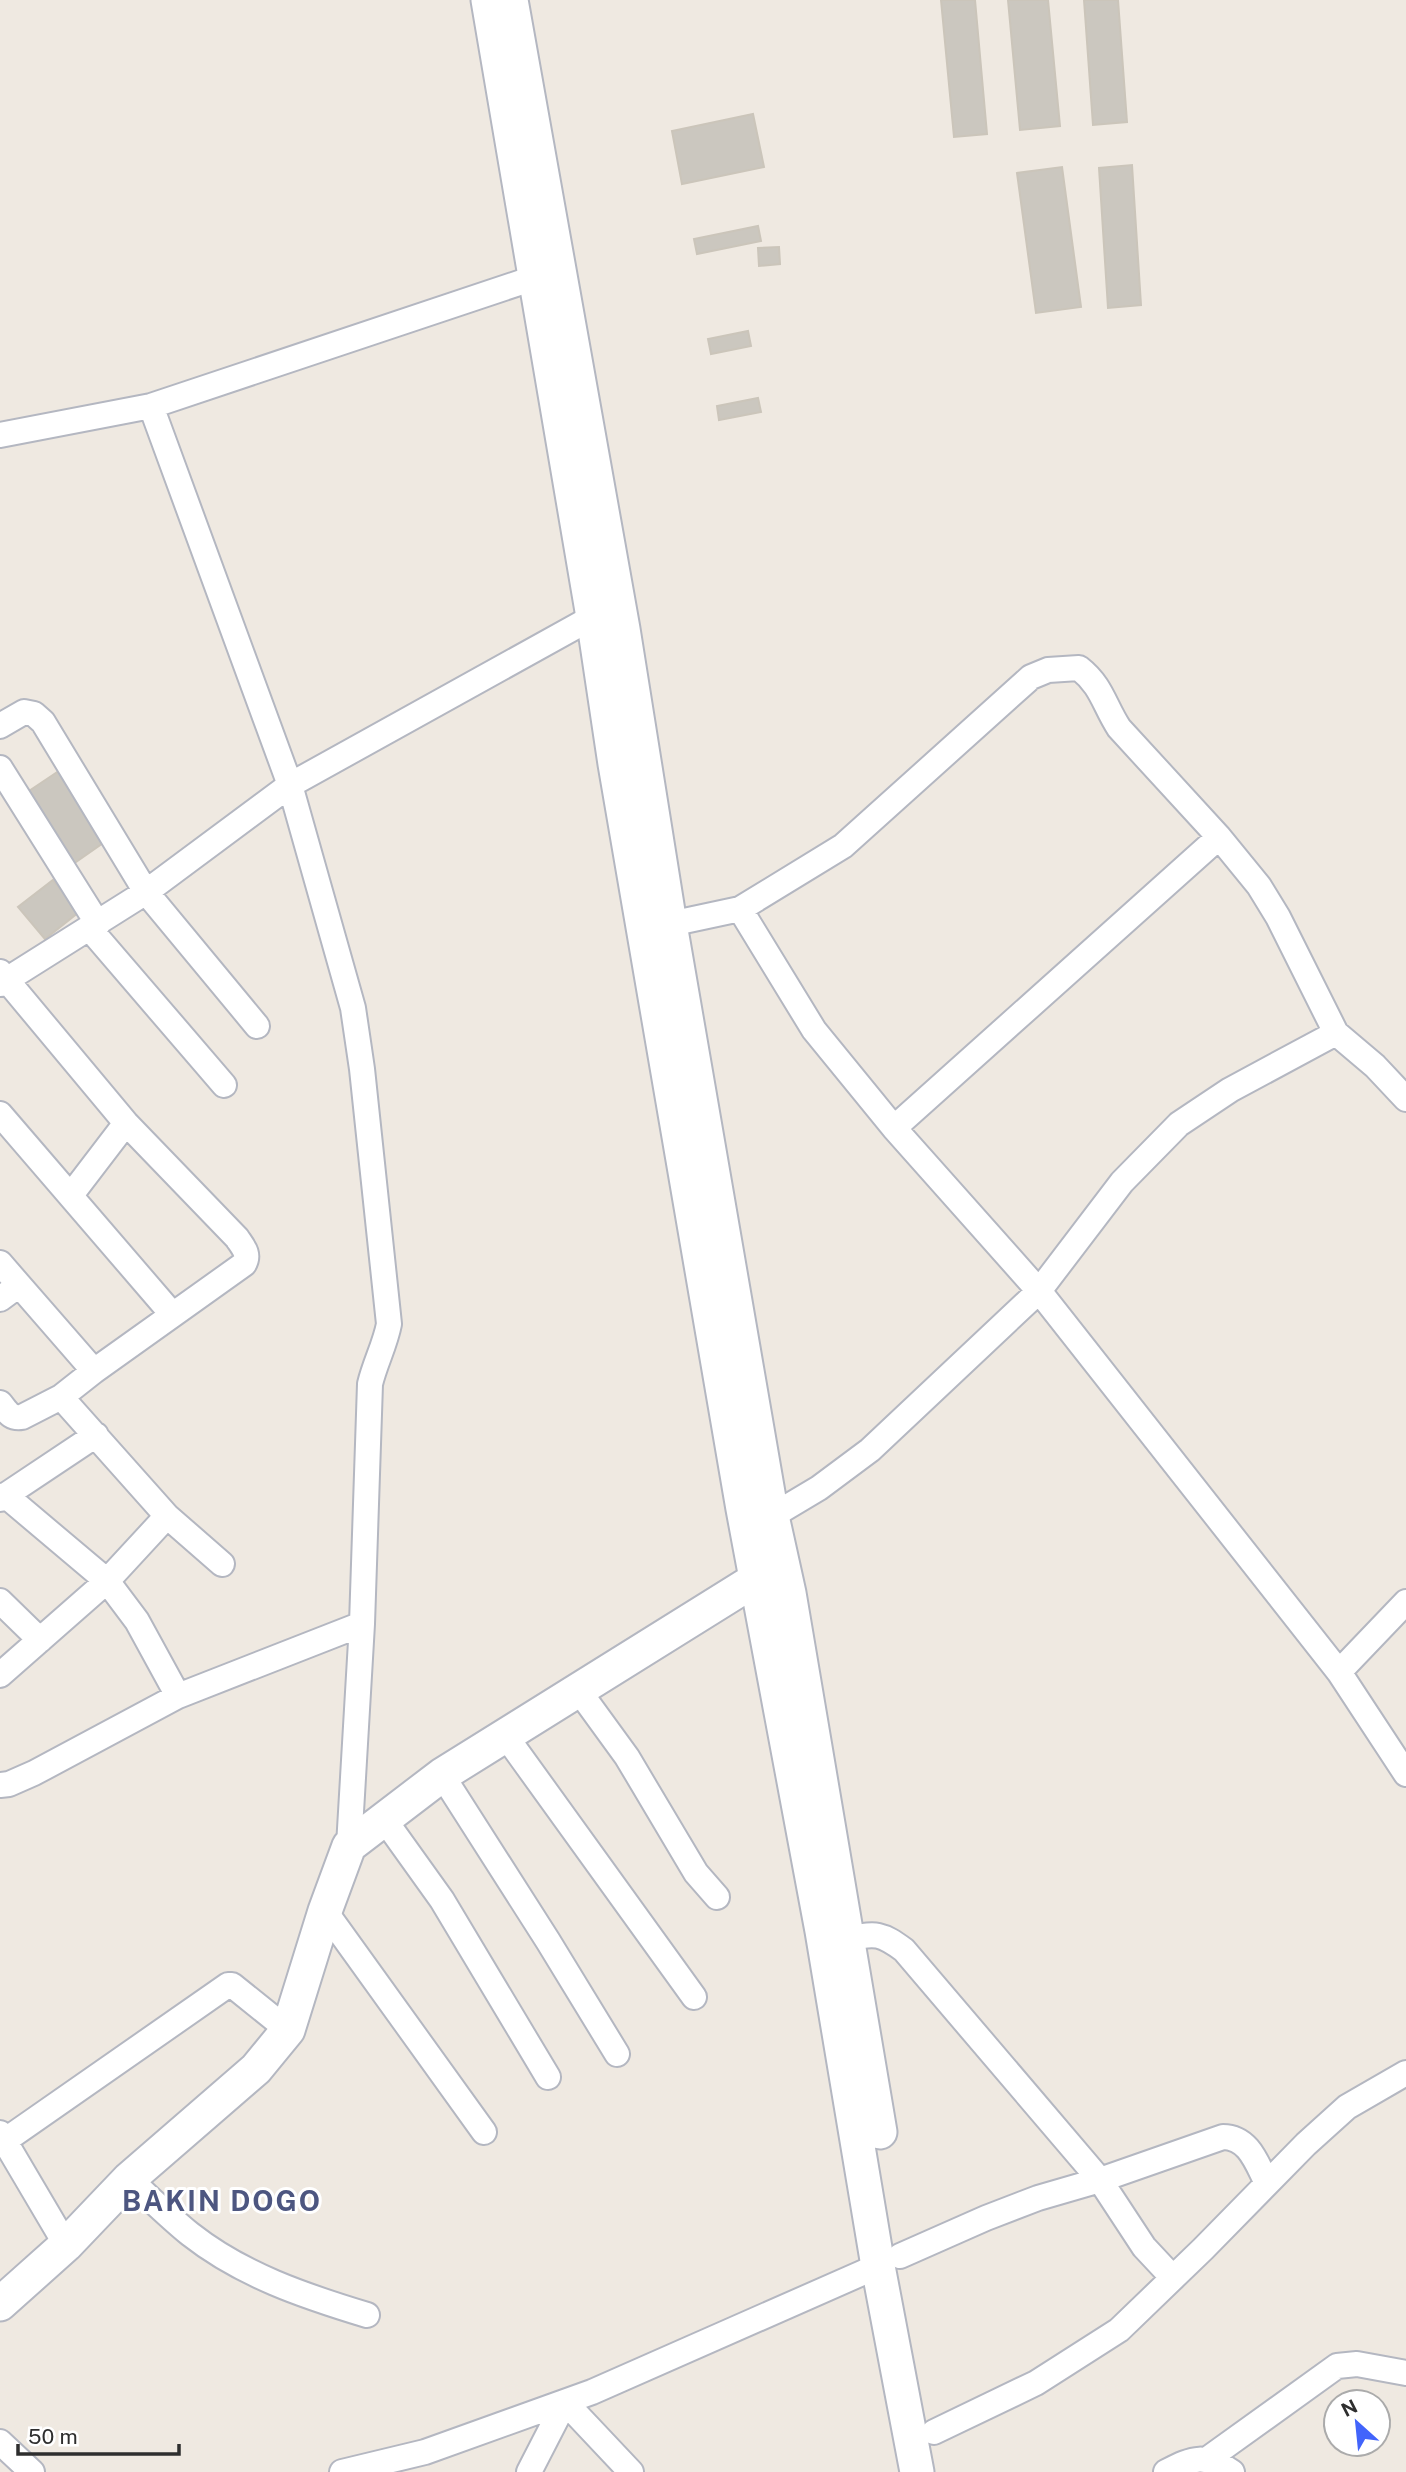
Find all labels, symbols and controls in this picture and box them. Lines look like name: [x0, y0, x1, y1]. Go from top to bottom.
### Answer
district label: BAKIN DOGO: [122, 2184, 322, 2217]
north arrow: [1322, 2388, 1392, 2458]
text: N: [1338, 2395, 1361, 2421]
scale bar: [18, 2412, 178, 2456]
text: 50 m: [28, 2424, 78, 2449]

